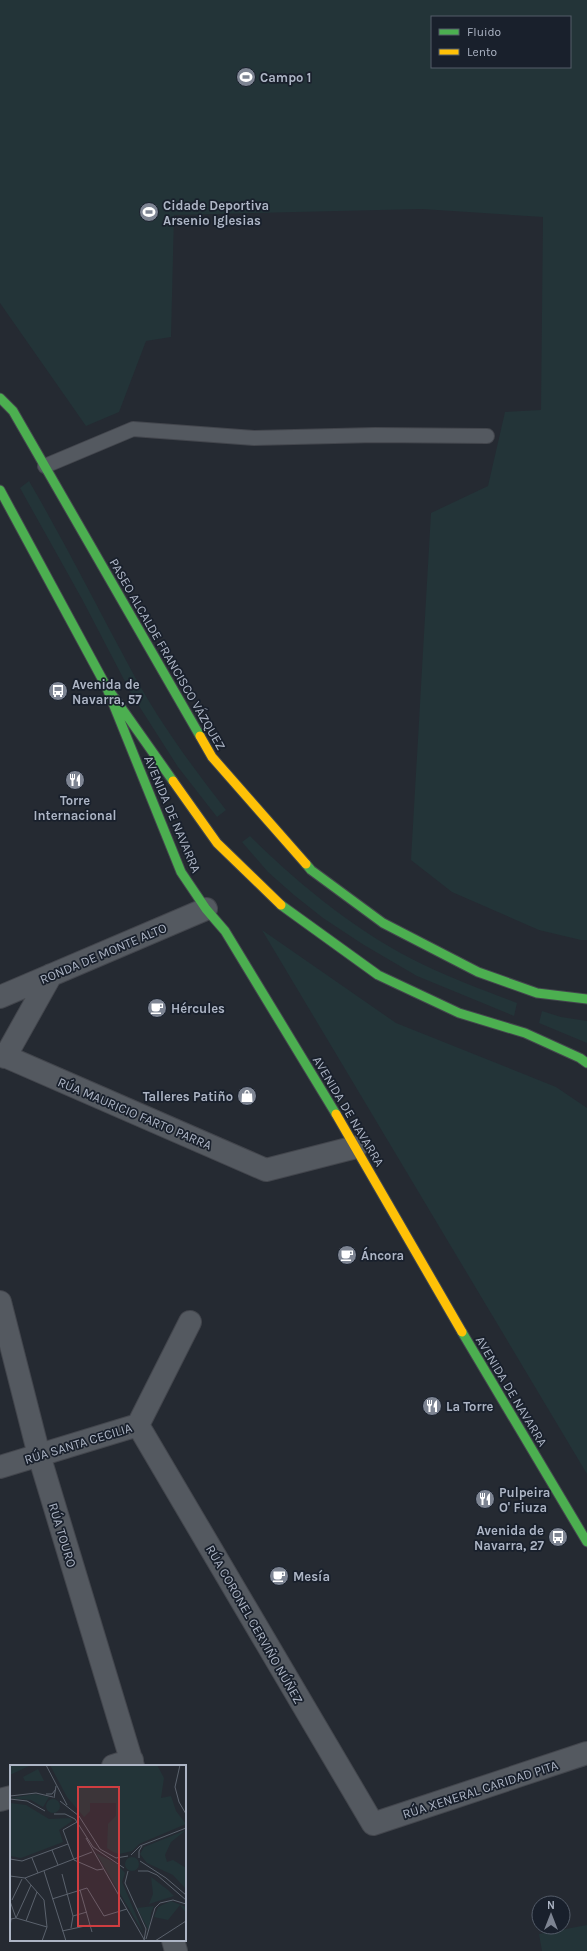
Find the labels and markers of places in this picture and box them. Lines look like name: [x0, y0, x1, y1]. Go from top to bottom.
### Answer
sports icon: Campo 1: [235, 66, 257, 88]
place label: Campo 1: [260, 70, 311, 85]
place label: Cidade Deportiva Arsenio Iglesias: [163, 198, 269, 228]
sports icon: Cidade Deportiva Arsenio Iglesias: [138, 201, 160, 223]
place label: Avenida de Navarra, 57: [72, 677, 142, 707]
bus stop icon: Avenida de Navarra, 57: [47, 680, 69, 702]
restaurant icon: Torre Internacional: [64, 769, 86, 791]
place label: Torre Internacional: [33, 793, 117, 823]
cafe icon: Hércules: [146, 997, 168, 1019]
place label: Hércules: [171, 1001, 225, 1016]
shop icon: Talleres Patiño: [236, 1085, 258, 1107]
place label: Talleres Patiño: [143, 1089, 233, 1104]
cafe icon: Áncora: [336, 1244, 358, 1266]
place label: Áncora: [361, 1246, 404, 1263]
restaurant icon: La Torre: [421, 1395, 443, 1417]
place label: La Torre: [446, 1399, 494, 1414]
place label: Pulpeira O' Fiuza: [499, 1485, 550, 1515]
restaurant icon: Pulpeira O' Fiuza: [474, 1488, 496, 1510]
place label: Avenida de Navarra, 27: [474, 1523, 545, 1553]
bus stop icon: Avenida de Navarra, 27: [547, 1526, 569, 1548]
cafe icon: Mesía: [268, 1565, 290, 1587]
place label: Mesía: [293, 1569, 330, 1584]

